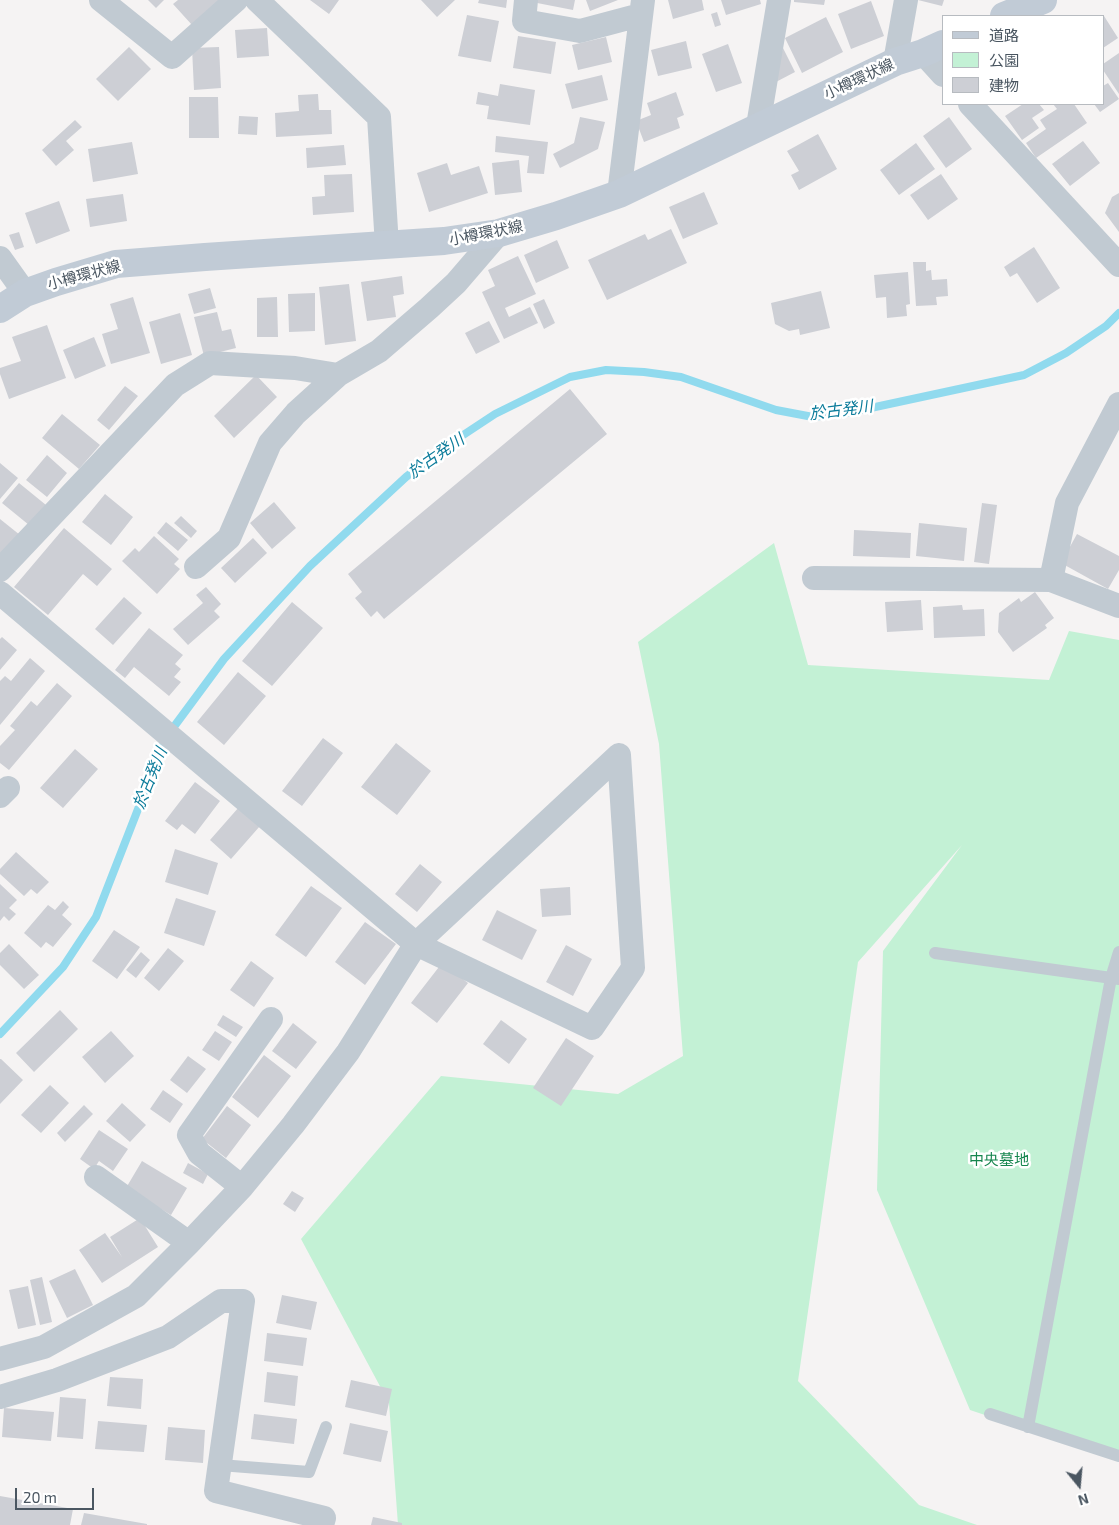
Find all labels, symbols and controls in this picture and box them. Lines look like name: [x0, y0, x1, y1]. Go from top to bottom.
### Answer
legend: [942, 15, 1104, 105]
text: 道路: [989, 26, 1019, 44]
text: 公園: [989, 51, 1019, 69]
street label: 小樽環状線: [821, 55, 897, 103]
text: 建物: [989, 76, 1019, 94]
street label: 小樽環状線: [447, 217, 525, 249]
street label: 小樽環状線: [45, 257, 123, 293]
water label: 於古発川: [808, 397, 874, 423]
water label: 於古発川: [404, 430, 468, 482]
water label: 於古発川: [129, 745, 171, 811]
park label: 中央墓地: [969, 1151, 1029, 1169]
north arrow: [1054, 1460, 1104, 1510]
scale bar: [18, 1478, 96, 1510]
text: 20 m: [23, 1488, 57, 1506]
text: N: [1076, 1490, 1091, 1509]

